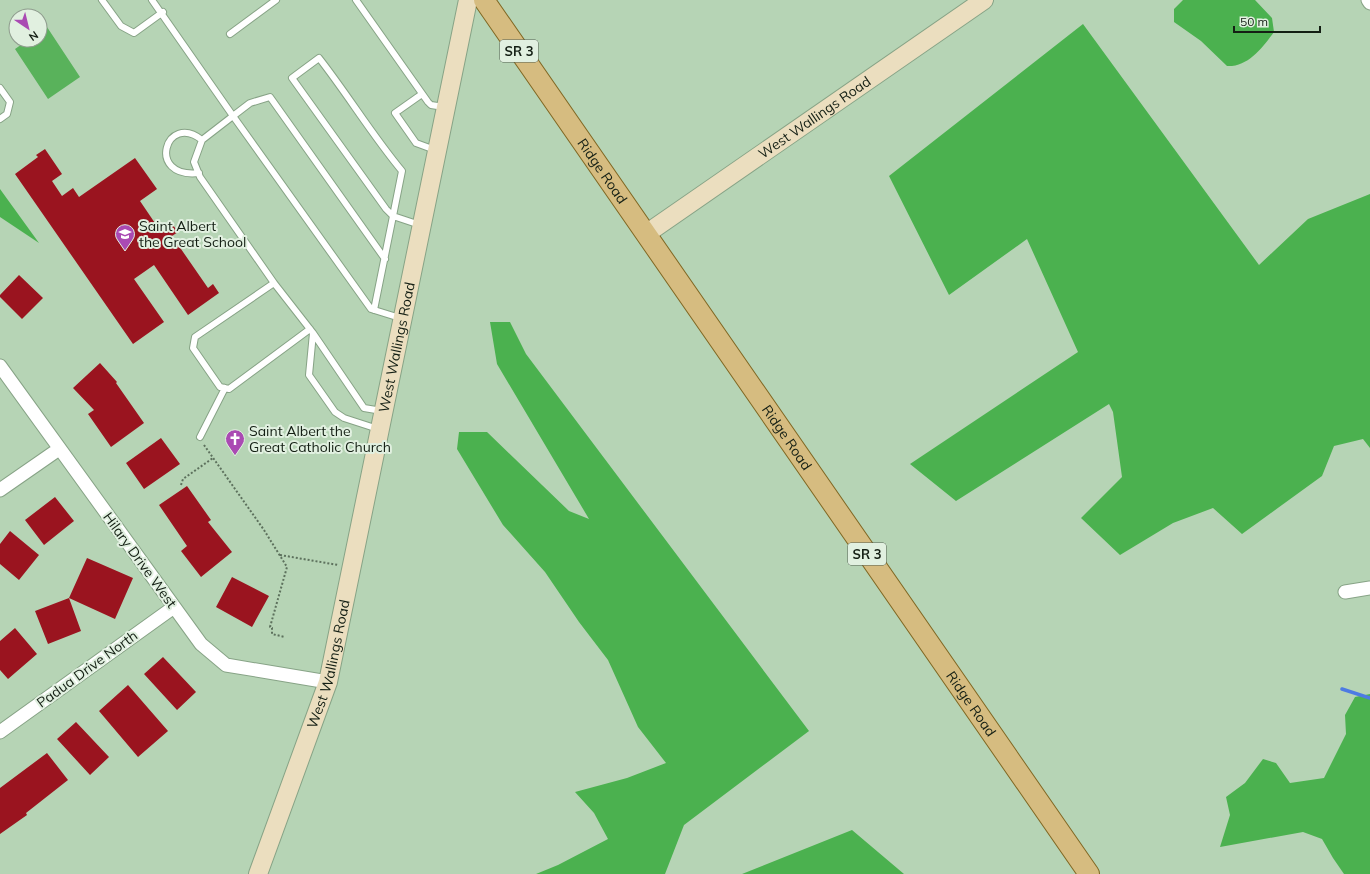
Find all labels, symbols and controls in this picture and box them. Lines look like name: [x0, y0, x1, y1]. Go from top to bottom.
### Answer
north arrow: [8, 8, 48, 48]
scale bar: [1234, 8, 1320, 34]
text: 50 m: [1240, 14, 1268, 29]
text: N: [26, 28, 41, 44]
road number: SR 3: [500, 40, 538, 62]
street label: West Wallings Road: [755, 72, 874, 162]
street label: Ridge Road: [573, 135, 631, 207]
place label: Saint Albert the Great School: [139, 217, 246, 251]
school or university icon: Saint Albert the Great School: [114, 223, 136, 251]
street label: West Wallings Road: [375, 281, 419, 414]
street label: Ridge Road: [758, 401, 816, 474]
place label: Saint Albert the Great Catholic Church: [249, 422, 391, 456]
church icon: Saint Albert the Great Catholic Church: [224, 428, 246, 456]
street label: Hilary Drive West: [99, 509, 181, 611]
road number: SR 3: [848, 543, 886, 565]
street label: West Wallings Road: [303, 598, 354, 731]
street label: Padua Drive North: [33, 626, 141, 712]
street label: Ridge Road: [942, 668, 1000, 740]

